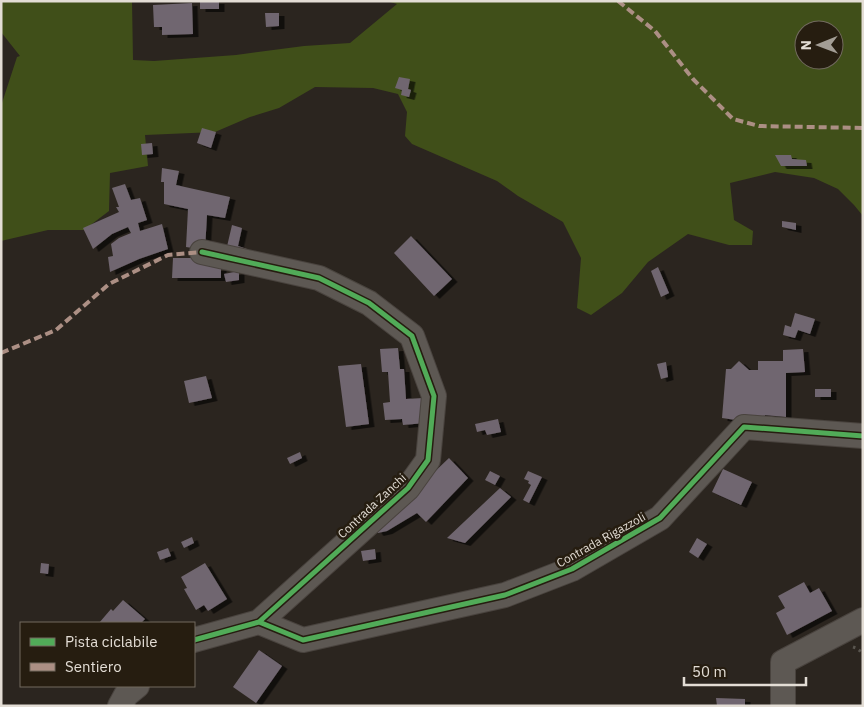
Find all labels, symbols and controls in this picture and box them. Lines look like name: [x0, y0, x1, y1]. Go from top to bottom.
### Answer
north arrow: [794, 20, 844, 70]
text: N: [797, 40, 815, 50]
street label: Contrada Zanchi: [334, 470, 409, 541]
street label: Contrada Rigazzoli: [554, 509, 648, 570]
legend: [20, 622, 195, 687]
text: Pista ciclabile: [65, 632, 158, 651]
scale bar: [684, 654, 806, 686]
text: Sentiero: [65, 657, 122, 676]
text: 50 m: [692, 662, 727, 681]

